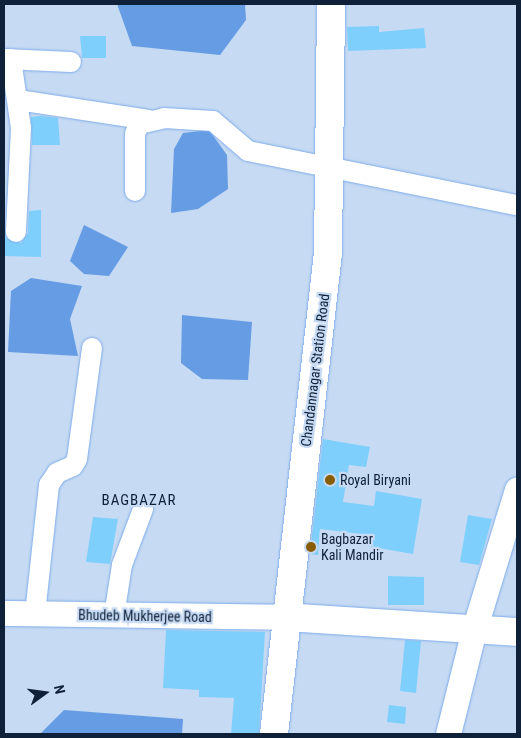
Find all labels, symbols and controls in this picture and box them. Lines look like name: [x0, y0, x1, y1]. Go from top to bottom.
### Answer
street label: Chandannagar Station Road: [297, 293, 333, 447]
place label: Royal Biryani: [340, 472, 411, 488]
marker: Royal Biryani: [324, 474, 336, 486]
district label: BAGBAZAR: [100, 492, 178, 510]
place label: Bagbazar Kali Mandir: [321, 531, 383, 564]
marker: Bagbazar Kali Mandir: [305, 541, 317, 553]
street label: Bhudeb Mukherjee Road: [78, 606, 212, 626]
north arrow: [20, 668, 70, 718]
text: N: [51, 683, 68, 695]

